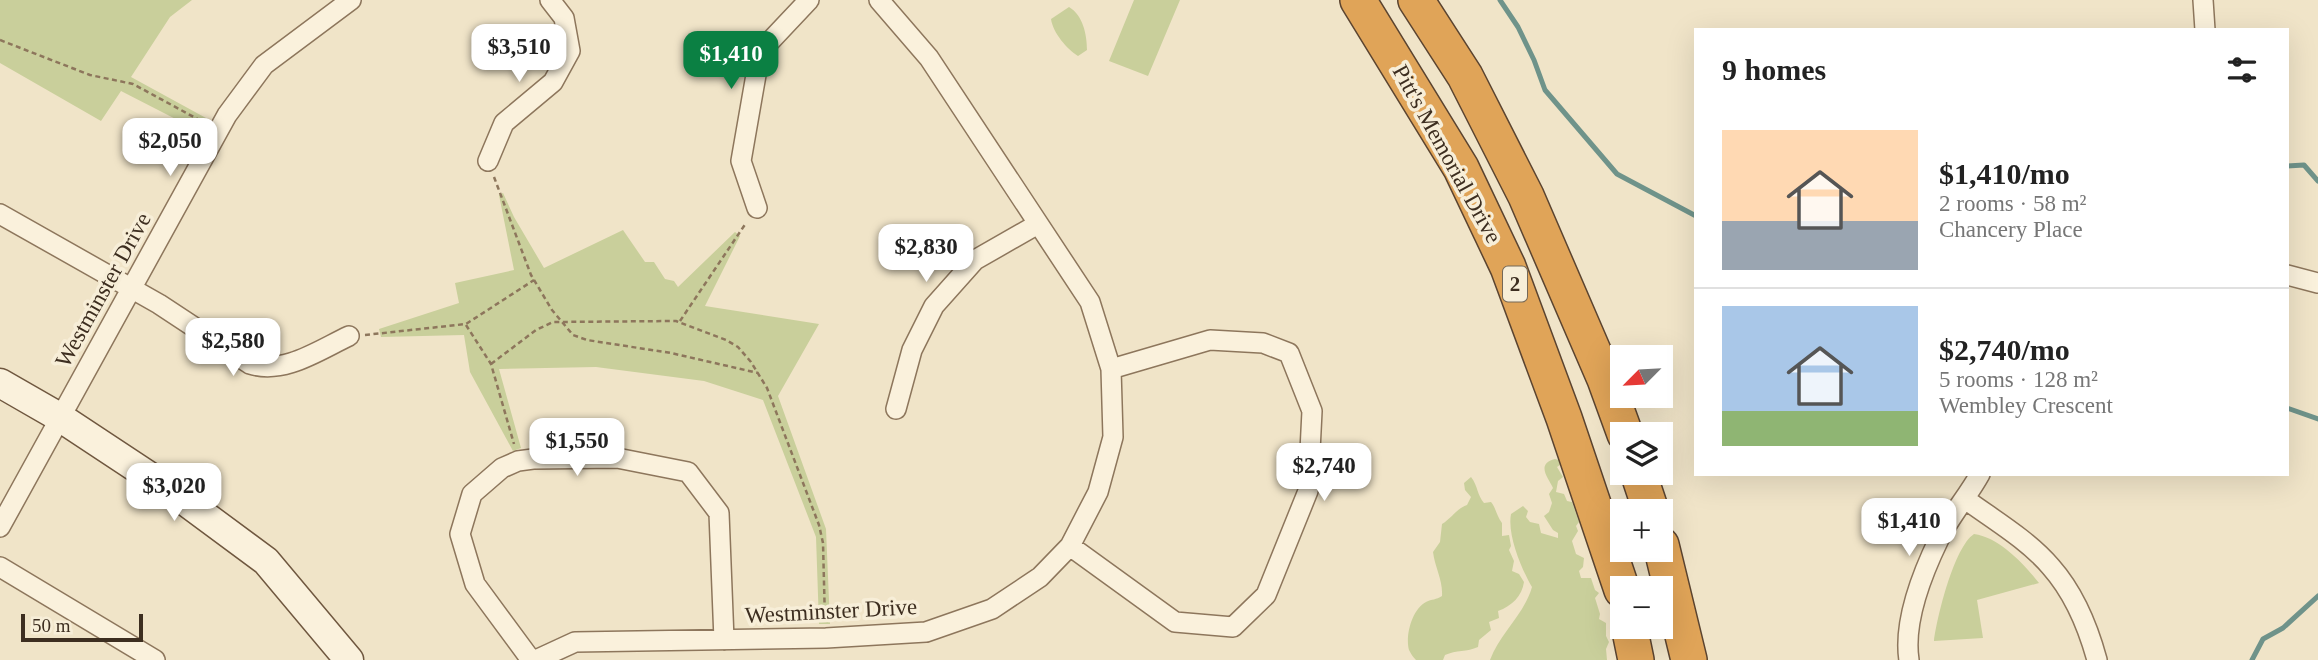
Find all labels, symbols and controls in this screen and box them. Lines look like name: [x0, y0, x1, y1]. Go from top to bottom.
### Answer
pin: $3,510: [462, 24, 576, 84]
pin: $1,410: [674, 32, 788, 91]
text: $3,510: [487, 34, 551, 59]
text: $1,410: [699, 41, 763, 66]
icon: filters: [2223, 51, 2261, 89]
text: 9 homes: [1722, 53, 1826, 86]
street label: Pitt's Memorial Drive: [1388, 61, 1506, 247]
pin: $2,050: [113, 118, 227, 178]
text: $2,050: [138, 128, 202, 153]
text: $1,410/mo: [1939, 157, 2070, 190]
icon: home: [1778, 158, 1862, 242]
text: 2 rooms · 58 m²: [1939, 191, 2086, 216]
street label: Westminster Drive: [50, 208, 156, 372]
text: Chancery Place: [1939, 217, 2083, 242]
pin: $2,830: [869, 224, 983, 284]
text: $2,830: [894, 234, 958, 259]
road number: 2: [1503, 266, 1527, 302]
pin: $2,580: [176, 318, 290, 378]
text: $2,580: [201, 328, 265, 353]
text: $2,740/mo: [1939, 333, 2070, 366]
icon: home: [1778, 334, 1862, 418]
north arrow: [1610, 345, 1673, 408]
map controls: [1610, 345, 1673, 639]
text: 5 rooms · 128 m²: [1939, 367, 2098, 392]
text: Wembley Crescent: [1939, 393, 2113, 418]
pin: $1,550: [520, 419, 634, 478]
button: layers: [1610, 422, 1673, 485]
text: $1,550: [545, 428, 609, 453]
pin: $2,740: [1267, 444, 1381, 503]
text: $2,740: [1292, 453, 1356, 478]
pin: $3,020: [117, 463, 231, 523]
text: $3,020: [142, 473, 206, 498]
pin: $1,410: [1852, 498, 1966, 558]
button: +: [1610, 499, 1673, 562]
text: $1,410: [1877, 508, 1941, 533]
button: −: [1610, 576, 1673, 639]
street label: Westminster Drive: [744, 594, 918, 628]
scale bar: [21, 611, 144, 643]
text: 50 m: [32, 615, 71, 636]

